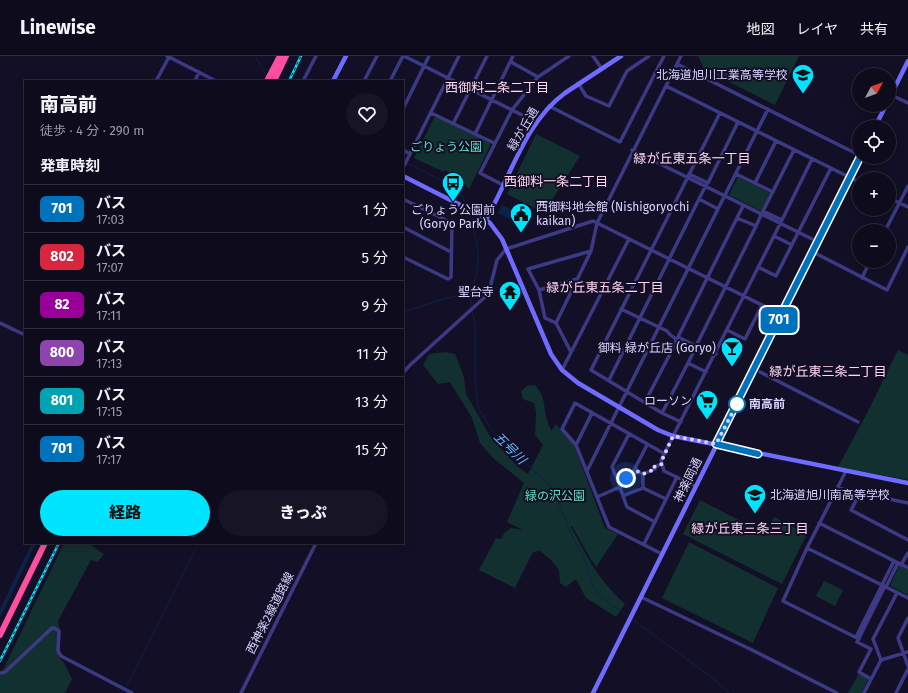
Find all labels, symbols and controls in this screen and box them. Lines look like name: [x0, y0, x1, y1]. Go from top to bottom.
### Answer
text: Linewise: [20, 16, 96, 39]
text: 地図: [746, 21, 774, 38]
text: レイヤ: [796, 21, 838, 38]
text: 共有: [860, 21, 888, 38]
school or university icon: 北海道旭川工業高等学校: [790, 62, 816, 95]
place label: 北海道旭川工業高等学校: [656, 68, 788, 82]
north arrow: [852, 68, 896, 112]
map controls: [852, 68, 896, 268]
district label: 西御料二条二丁目: [445, 80, 549, 95]
text: 南高前: [40, 93, 97, 116]
button: heart: [346, 93, 388, 135]
street label: 緑が丘通: [505, 105, 541, 153]
button: locate: [852, 120, 896, 164]
text: 徒歩 · 4 分 · 290 m: [40, 123, 144, 138]
park label: ごりょう公園: [410, 140, 482, 154]
district label: 緑が丘東五条一丁目: [633, 151, 751, 166]
text: 発車時刻: [40, 157, 100, 175]
bus stop icon: ごりょう公園前 (Goryo Park): [440, 170, 466, 203]
button: +: [852, 172, 896, 216]
district label: 西御料一条二丁目: [504, 174, 608, 189]
text: バス: [96, 194, 126, 212]
text: 701: [52, 200, 72, 217]
place label: 西御料地会館 (Nishigoryochi kaikan): [536, 200, 689, 228]
text: 1 分: [363, 201, 388, 219]
public building icon: 西御料地会館 (Nishigoryochi kaikan): [508, 201, 534, 234]
place label: ごりょう公園前 (Goryo Park): [411, 203, 495, 231]
text: 17:03: [96, 212, 124, 227]
button: −: [852, 224, 896, 268]
text: バス: [96, 242, 126, 260]
text: 802: [50, 248, 74, 265]
text: 5 分: [362, 249, 388, 267]
text: 17:07: [96, 260, 123, 275]
temple icon: 聖台寺: [497, 279, 523, 312]
district label: 緑が丘東五条二丁目: [546, 280, 664, 295]
place label: 聖台寺: [458, 285, 494, 299]
text: バス: [96, 290, 126, 308]
text: 82: [54, 296, 70, 313]
text: 9 分: [361, 297, 388, 315]
line badge: 701: [756, 307, 802, 333]
text: 17:11: [96, 308, 121, 323]
text: 701: [769, 311, 789, 328]
bar icon: 御料 緑が丘店 (Goryo): [719, 335, 745, 368]
text: バス: [96, 338, 126, 356]
place label: 御料 緑が丘店 (Goryo): [598, 341, 716, 355]
text: 800: [50, 344, 74, 361]
text: 11 分: [356, 345, 388, 363]
text: 17:13: [96, 356, 122, 371]
district label: 緑が丘東三条二丁目: [769, 364, 887, 379]
text: バス: [96, 386, 126, 404]
supermarket icon: ローソン: [694, 388, 720, 421]
text: 801: [51, 392, 73, 409]
text: 13 分: [355, 393, 388, 411]
place label: ローソン: [644, 394, 692, 408]
marker: 南高前: [728, 395, 746, 413]
place label: 南高前: [749, 397, 785, 411]
text: 17:15: [96, 404, 122, 419]
water label: 五号川: [491, 429, 531, 469]
text: バス: [96, 434, 126, 452]
text: 701: [52, 440, 72, 457]
text: 15 分: [355, 441, 388, 459]
text: 17:17: [96, 452, 121, 467]
street label: 神楽岡通: [671, 455, 705, 505]
your location: [616, 468, 636, 488]
school or university icon: 北海道旭川南高等学校: [742, 482, 768, 515]
place label: 北海道旭川南高等学校: [770, 488, 890, 502]
park label: 緑の沢公園: [525, 489, 585, 503]
button: 経路: [40, 490, 210, 536]
button: きっぷ: [218, 490, 388, 536]
district label: 緑が丘東三条三丁目: [691, 521, 809, 536]
street label: 西神楽2線道路線: [243, 570, 297, 656]

